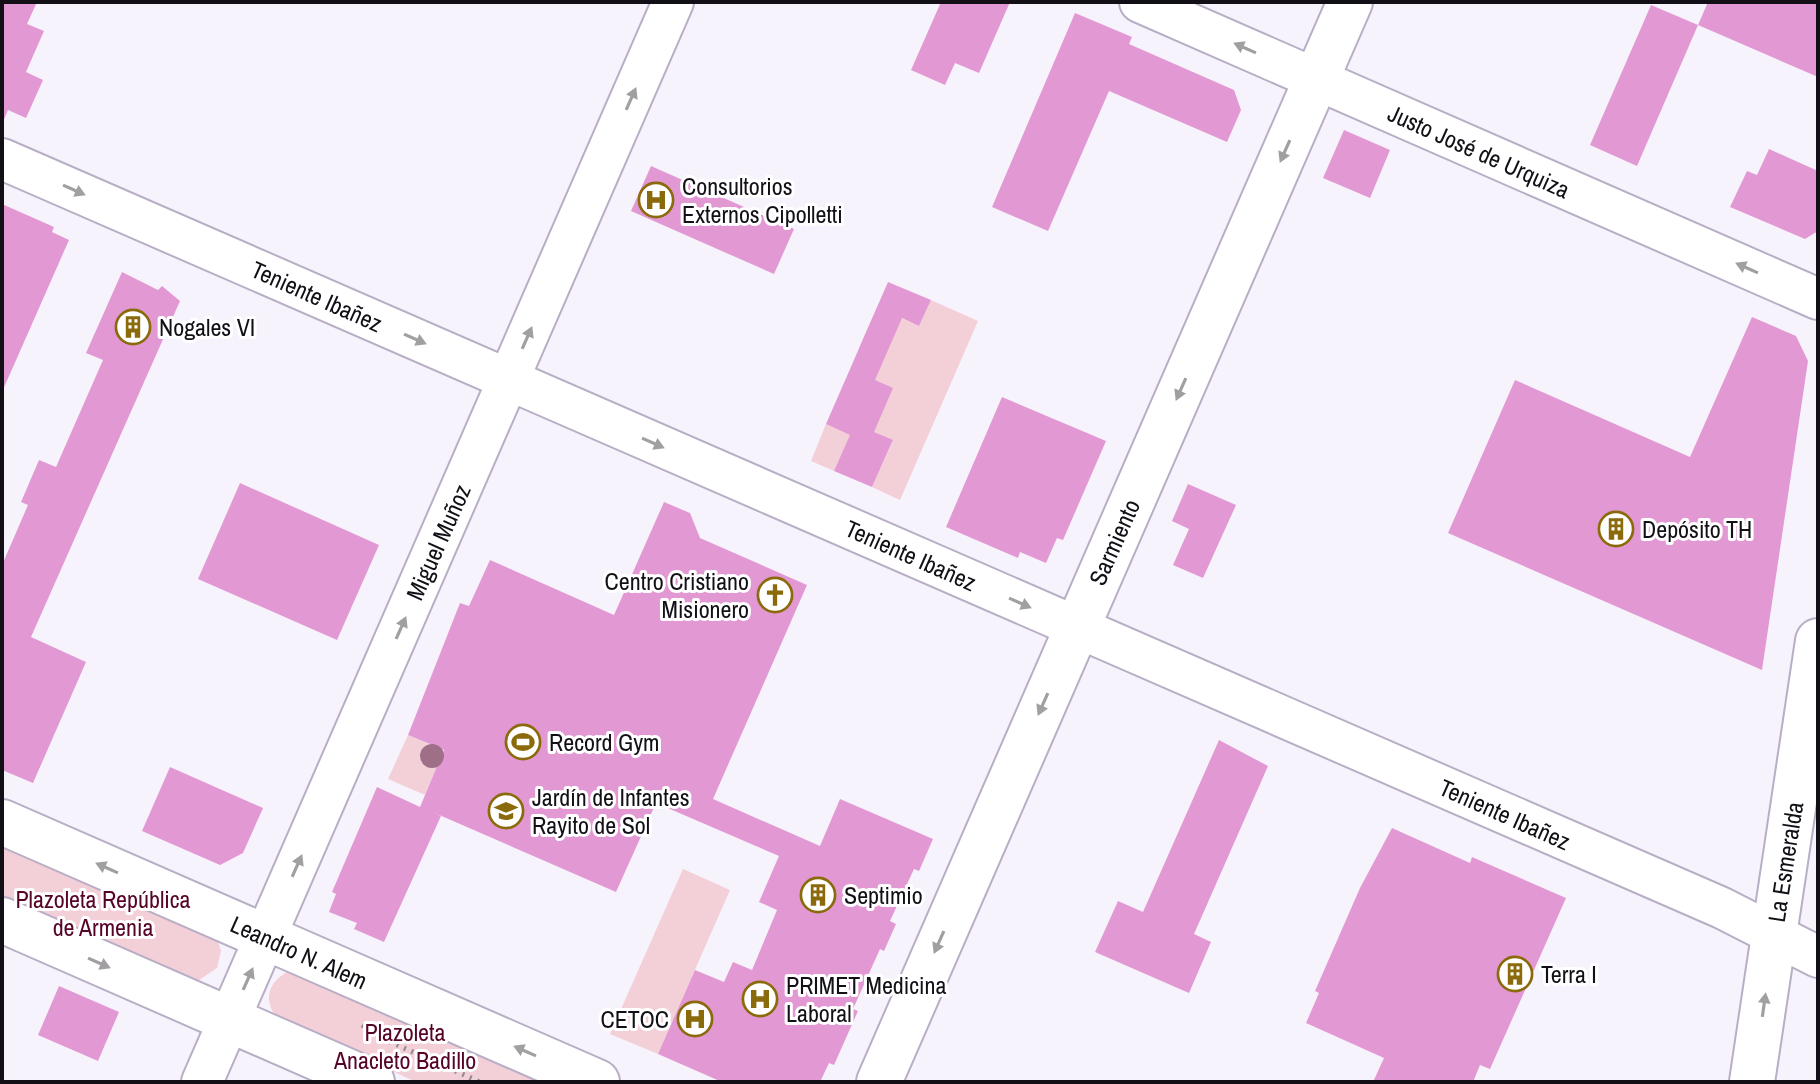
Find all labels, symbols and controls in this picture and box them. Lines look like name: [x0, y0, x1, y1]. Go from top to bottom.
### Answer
one-way arrow: [1233, 41, 1257, 54]
one-way arrow: [624, 88, 637, 111]
street label: Justo José de Urquiza: [1383, 97, 1575, 205]
one-way arrow: [1278, 139, 1292, 162]
place label: Consultorios Externos Cipolletti: [682, 170, 843, 230]
hospital icon: Consultorios Externos Cipolletti: [637, 181, 675, 219]
one-way arrow: [62, 184, 85, 197]
street label: Teniente Ibañez: [247, 253, 388, 339]
one-way arrow: [1735, 261, 1758, 275]
building icon: Nogales VI: [114, 308, 152, 346]
place label: Nogales VI: [159, 311, 255, 343]
one-way arrow: [520, 326, 534, 350]
one-way arrow: [403, 332, 426, 346]
one-way arrow: [1174, 377, 1188, 401]
one-way arrow: [641, 436, 665, 449]
street label: Miguel Muñoz: [398, 479, 478, 605]
street label: Sarmiento: [1081, 494, 1147, 590]
building icon: Depósito TH: [1597, 510, 1635, 548]
street label: Teniente Ibañez: [841, 512, 982, 598]
place label: Depósito TH: [1642, 513, 1752, 545]
place label: Centro Cristiano Misionero: [605, 565, 749, 625]
church icon: Centro Cristiano Misionero: [756, 576, 794, 614]
one-way arrow: [1008, 596, 1031, 609]
one-way arrow: [394, 616, 407, 639]
one-way arrow: [1037, 692, 1050, 716]
sports icon: Record Gym: [504, 723, 542, 761]
place label: Record Gym: [549, 726, 659, 758]
street label: Teniente Ibañez: [1435, 771, 1576, 857]
place label: Jardín de Infantes Rayito de Sol: [532, 781, 690, 841]
school or university icon: Jardín de Infantes Rayito de Sol: [487, 792, 525, 830]
street label: La Esmeralda: [1760, 799, 1810, 924]
one-way arrow: [290, 854, 304, 878]
one-way arrow: [96, 862, 119, 875]
building icon: Septimio: [799, 876, 837, 914]
place label: Septimio: [844, 879, 923, 911]
park label: Plazoleta República de Armenia: [15, 883, 191, 943]
street label: Leandro N. Alem: [226, 908, 372, 996]
one-way arrow: [933, 931, 946, 954]
building icon: Terra I: [1496, 955, 1534, 993]
one-way arrow: [87, 956, 111, 969]
place label: Terra I: [1541, 958, 1597, 990]
one-way arrow: [241, 967, 254, 990]
place label: PRIMET Medicina Laboral: [786, 969, 946, 1029]
hospital icon: PRIMET Medicina Laboral: [741, 980, 779, 1018]
one-way arrow: [1758, 992, 1771, 1017]
hospital icon: CETOC: [676, 1000, 714, 1038]
place label: CETOC: [600, 1003, 669, 1035]
park label: Plazoleta Anacleto Badillo: [333, 1016, 476, 1076]
one-way arrow: [513, 1044, 537, 1057]

